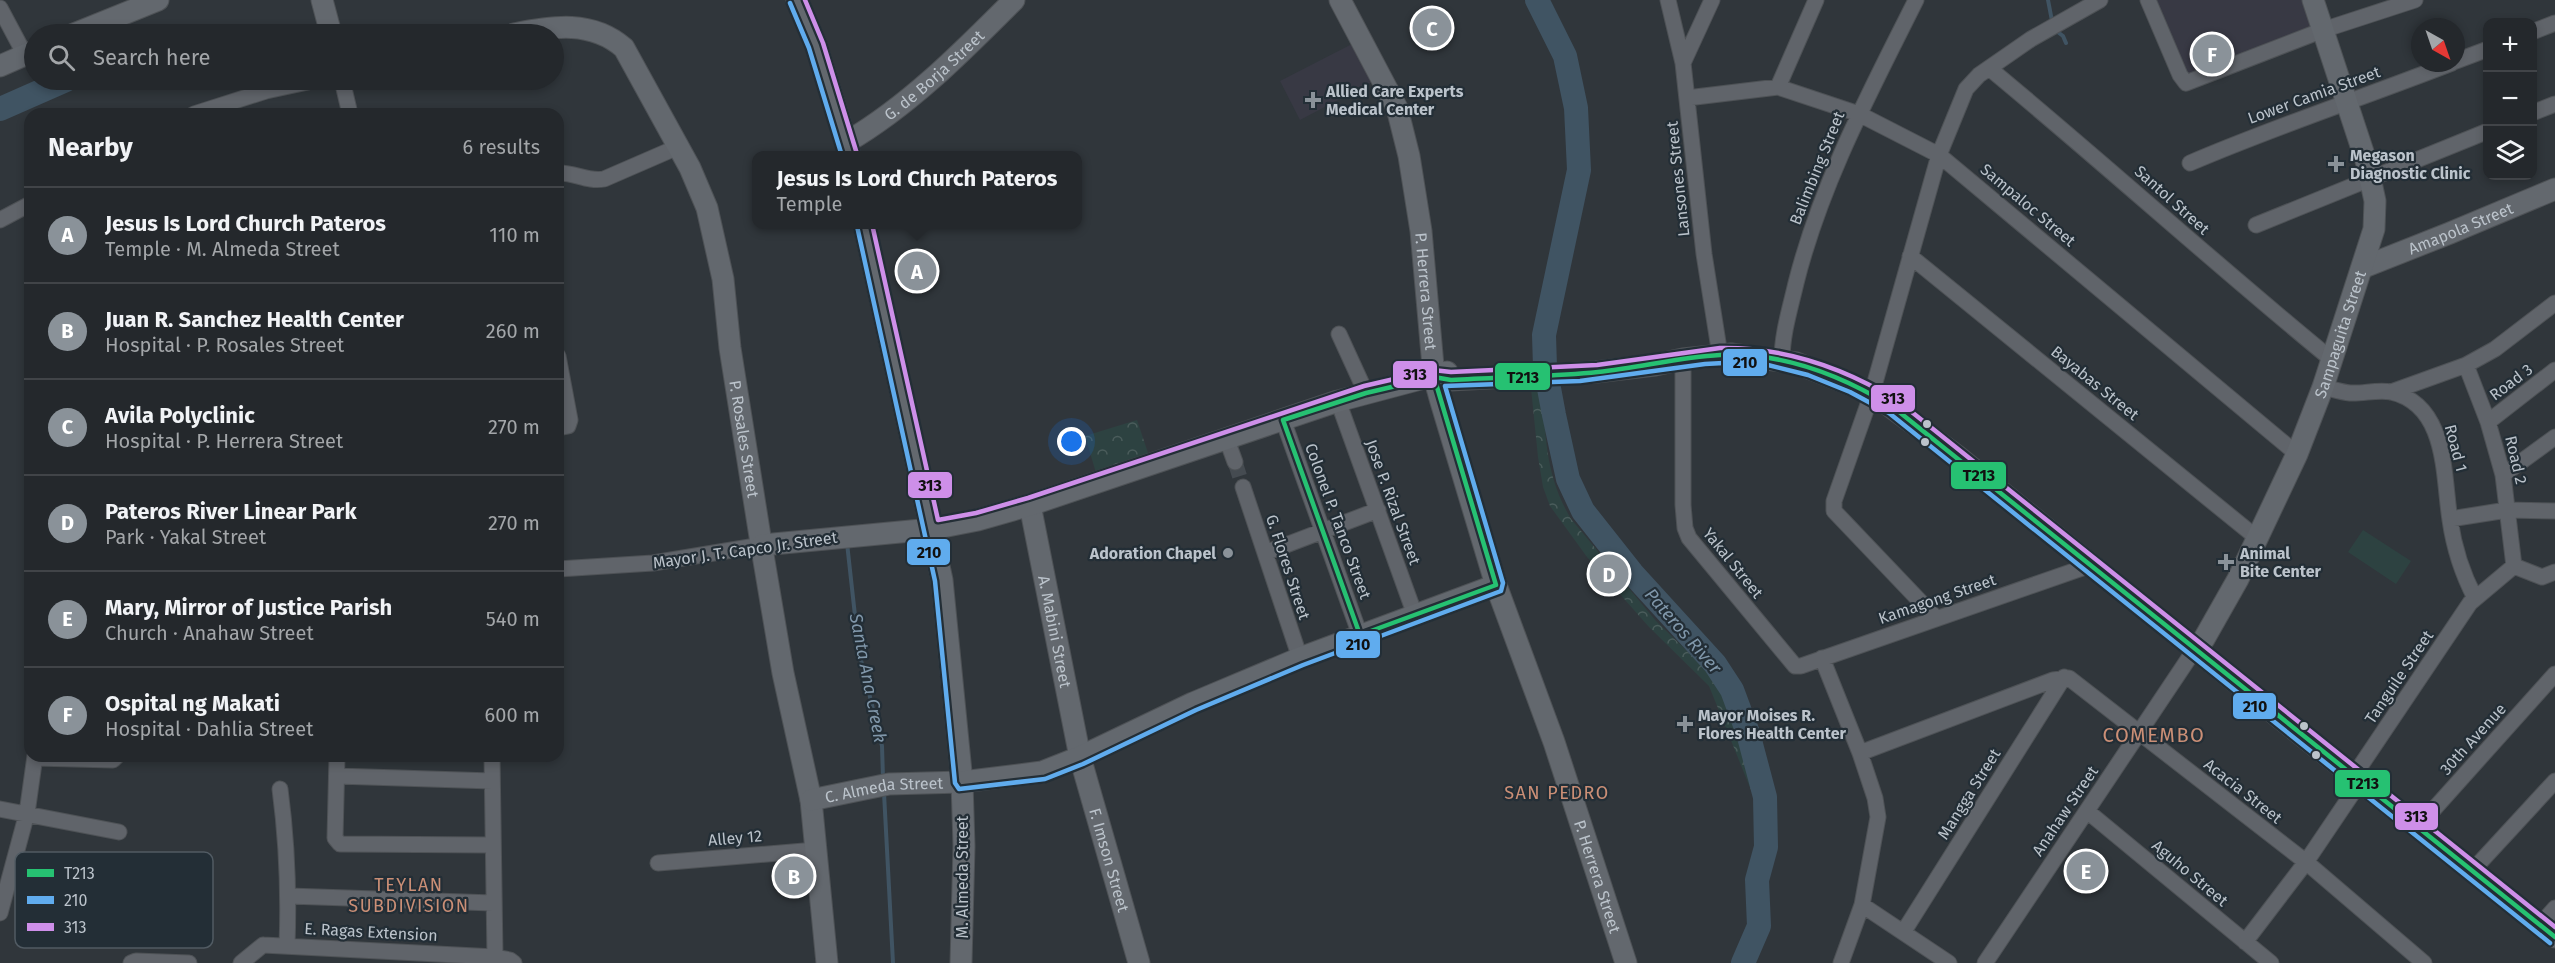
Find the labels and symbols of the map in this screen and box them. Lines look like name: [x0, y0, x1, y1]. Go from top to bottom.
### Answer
pin: C: [1412, 6, 1452, 51]
north arrow: [2411, 18, 2465, 72]
street label: G. de Borja Street: [880, 26, 988, 124]
pin: F: [2192, 32, 2232, 76]
street label: Lower Camia Street: [2245, 62, 2383, 128]
place label: Allied Care Experts Medical Center: [1325, 82, 1464, 119]
marker: Allied Care Experts Medical Center: [1304, 91, 1322, 109]
street label: Balimbing Street: [1786, 108, 1848, 227]
street label: Lansones Street: [1662, 120, 1694, 238]
place label: Megason Diagnostic Clinic: [2350, 146, 2471, 183]
marker: Megason Diagnostic Clinic: [2327, 155, 2345, 173]
street label: Sampaloc Street: [1977, 160, 2080, 250]
street label: Santol Street: [2131, 161, 2213, 239]
street label: Amapola Street: [2405, 198, 2516, 258]
street label: P. Herrera Street: [1412, 232, 1441, 351]
pin: A: [898, 248, 936, 294]
street label: Sampaguita Street: [2310, 268, 2370, 401]
street label: Bayabas Street: [2047, 342, 2143, 424]
line badge: 210: [1722, 348, 1768, 377]
text: 210: [1733, 353, 1757, 372]
line badge: 313: [1392, 360, 1438, 389]
street label: Road 3: [2486, 360, 2536, 404]
line badge: T213: [1494, 362, 1551, 391]
text: 313: [1402, 365, 1427, 384]
text: T213: [1507, 368, 1539, 387]
street label: P. Rosales Street: [726, 379, 763, 499]
line badge: 313: [1870, 384, 1916, 413]
text: 313: [1880, 389, 1905, 408]
unlabelled marker: [1921, 418, 1933, 430]
street label: Road 1: [2441, 422, 2471, 474]
your location: [1057, 427, 1086, 456]
street label: Road 2: [2501, 434, 2531, 486]
unlabelled marker: [1919, 436, 1931, 448]
street label: Jose P. Rizal Street: [1362, 437, 1425, 567]
street label: Colonel P. Tanco Street: [1301, 441, 1375, 602]
line badge: T213: [1950, 461, 2007, 490]
text: T213: [1963, 466, 1995, 485]
line badge: 313: [907, 471, 953, 499]
text: 313: [917, 476, 942, 495]
street label: G. Flores Street: [1262, 512, 1314, 622]
street label: Yakal Street: [1699, 524, 1767, 602]
street label: Mayor J. T. Capco Jr. Street: [652, 528, 839, 572]
line badge: 210: [906, 538, 951, 566]
text: 210: [917, 543, 941, 562]
place label: Adoration Chapel: [1089, 544, 1216, 563]
place label: Animal Bite Center: [2239, 544, 2322, 581]
marker: Adoration Chapel: [1221, 546, 1235, 560]
pin: D: [1590, 552, 1628, 596]
marker: Animal Bite Center: [2217, 553, 2235, 571]
street label: Kamagong Street: [1876, 570, 1998, 628]
street label: A. Mabini Street: [1035, 574, 1076, 690]
water label: Pateros River: [1640, 584, 1727, 679]
water label: Santa Ana Creek: [844, 611, 891, 745]
street label: Tanguile Street: [2361, 627, 2437, 727]
line badge: 210: [1335, 630, 1381, 659]
text: 210: [1346, 635, 1370, 654]
line badge: 210: [2232, 692, 2277, 720]
text: 210: [2243, 697, 2267, 716]
street label: 30th Avenue: [2436, 699, 2510, 779]
place label: Mayor Moises R. Flores Health Center: [1698, 706, 1846, 743]
marker: Mayor Moises R. Flores Health Center: [1676, 715, 1694, 733]
unlabelled marker: [2298, 720, 2310, 732]
district label: COMEMBO: [2103, 723, 2205, 747]
street label: Mangga Street: [1934, 745, 2005, 843]
unlabelled marker: [2310, 749, 2322, 761]
street label: Acacia Street: [2200, 755, 2286, 828]
street label: Anahaw Street: [2028, 762, 2102, 860]
line badge: T213: [2334, 769, 2391, 798]
street label: C. Almeda Street: [823, 773, 944, 806]
text: T213: [2347, 774, 2379, 793]
district label: SAN PEDRO: [1504, 782, 1610, 804]
line badge: 313: [2394, 802, 2439, 831]
street label: F. Imson Street: [1086, 806, 1133, 914]
text: 313: [2403, 807, 2428, 826]
street label: M. Almeda Street: [953, 815, 972, 938]
street label: P. Herrera Street: [1571, 818, 1625, 936]
street label: Alley 12: [707, 826, 763, 850]
street label: Aguho Street: [2148, 836, 2232, 910]
pin: E: [2066, 848, 2106, 894]
legend: [15, 852, 213, 948]
pin: B: [774, 854, 814, 898]
text: T213: [64, 864, 95, 883]
district label: TEYLAN SUBDIVISION: [348, 874, 470, 917]
text: 210: [64, 891, 87, 910]
text: 313: [64, 918, 87, 937]
street label: E. Ragas Extension: [304, 919, 438, 945]

